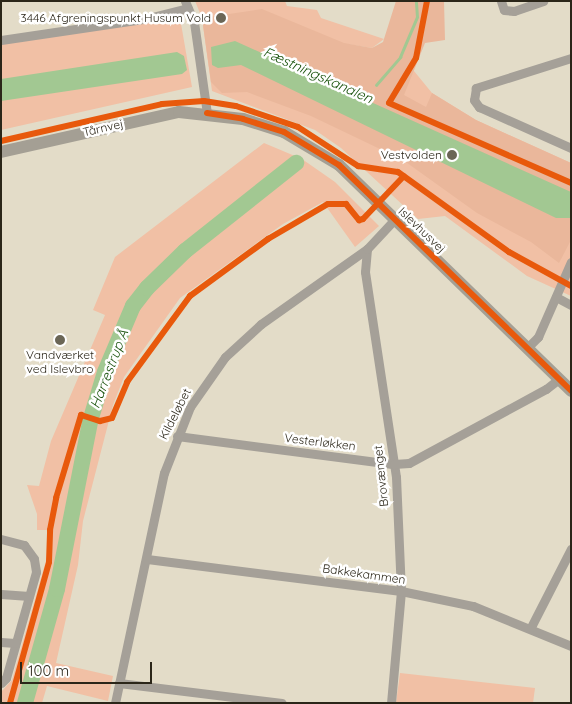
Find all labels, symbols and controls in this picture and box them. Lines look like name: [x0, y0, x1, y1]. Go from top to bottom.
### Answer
place label: 3446 Afgreningspunkt Husum Vold: [20, 11, 211, 25]
marker: 3446 Afgreningspunkt Husum Vold: [215, 12, 227, 24]
water label: Fæstningskanalen: [261, 43, 375, 107]
street label: Tårnvej: [81, 116, 125, 140]
place label: Vestvolden: [381, 148, 442, 162]
marker: Vestvolden: [446, 149, 458, 161]
street label: Islevhusvej: [395, 204, 449, 256]
water label: Harrestrup Å: [86, 327, 132, 411]
marker: Vandværket ved Islevbro: [54, 334, 66, 346]
place label: Vandværket ved Islevbro: [26, 348, 94, 376]
street label: Kildeløbet: [156, 386, 194, 442]
street label: Vesterløkken: [284, 430, 356, 454]
street label: Brovænget: [371, 445, 391, 507]
street label: Bakkekammen: [322, 561, 406, 587]
scale bar: [22, 652, 155, 684]
text: 100 m: [28, 661, 69, 680]

